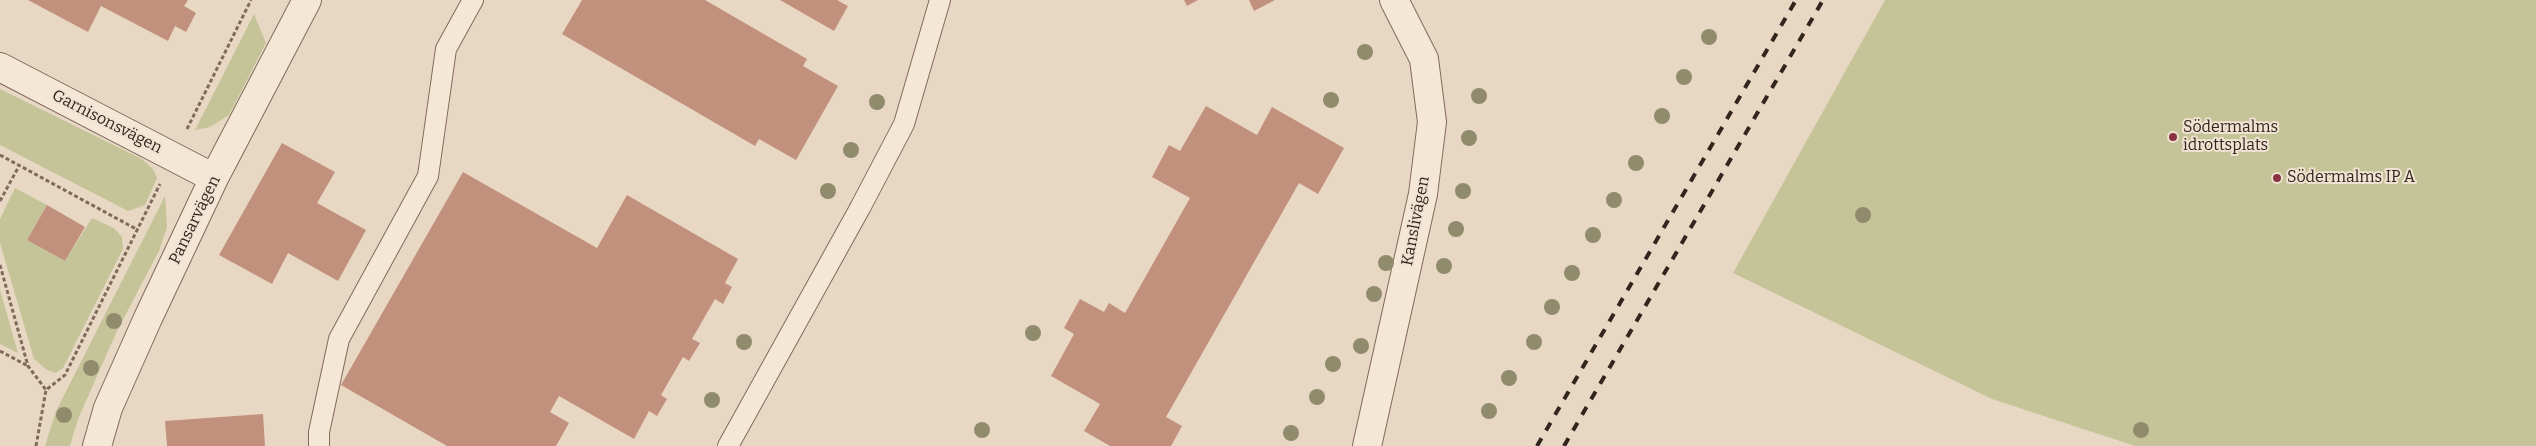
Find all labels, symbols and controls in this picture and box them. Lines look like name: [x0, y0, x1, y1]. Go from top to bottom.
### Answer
street label: Garnisonsvägen: [49, 86, 165, 158]
place label: Södermalms idrottsplats: [2183, 118, 2278, 156]
marker: Södermalms idrottsplats: [2167, 131, 2179, 143]
place label: Södermalms IP A: [2287, 168, 2415, 188]
marker: Södermalms IP A: [2271, 172, 2283, 184]
street label: Pansarvägen: [165, 173, 225, 267]
street label: Kanslivägen: [1398, 175, 1434, 267]

